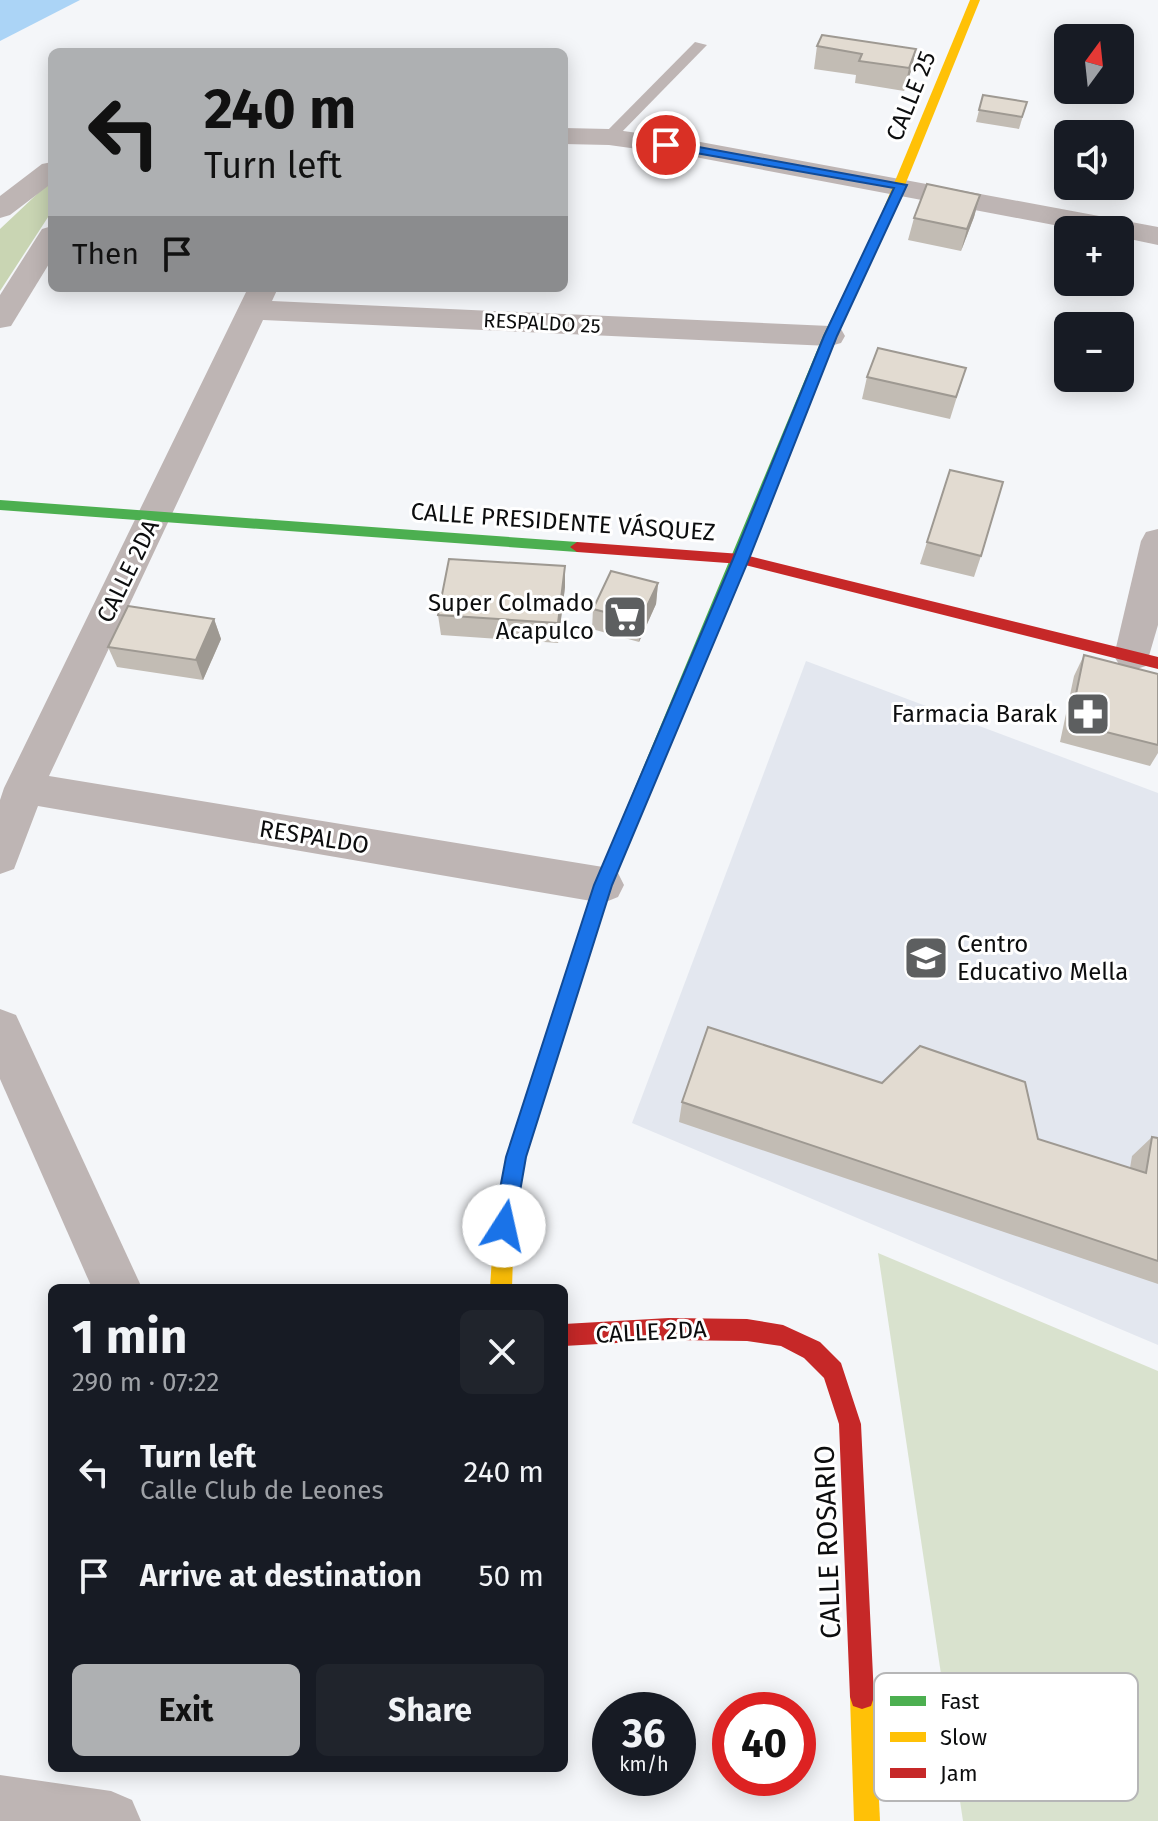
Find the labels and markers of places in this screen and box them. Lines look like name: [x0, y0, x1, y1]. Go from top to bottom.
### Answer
pin: [632, 111, 700, 179]
place label: Super Colmado Acapulco: [428, 589, 594, 645]
supermarket icon: Super Colmado Acapulco: [601, 593, 649, 641]
pharmacy icon: Farmacia Barak: [1064, 690, 1112, 738]
place label: Farmacia Barak: [892, 700, 1058, 728]
place label: Centro Educativo Mella: [957, 930, 1128, 986]
school or university icon: Centro Educativo Mella: [902, 934, 950, 982]

